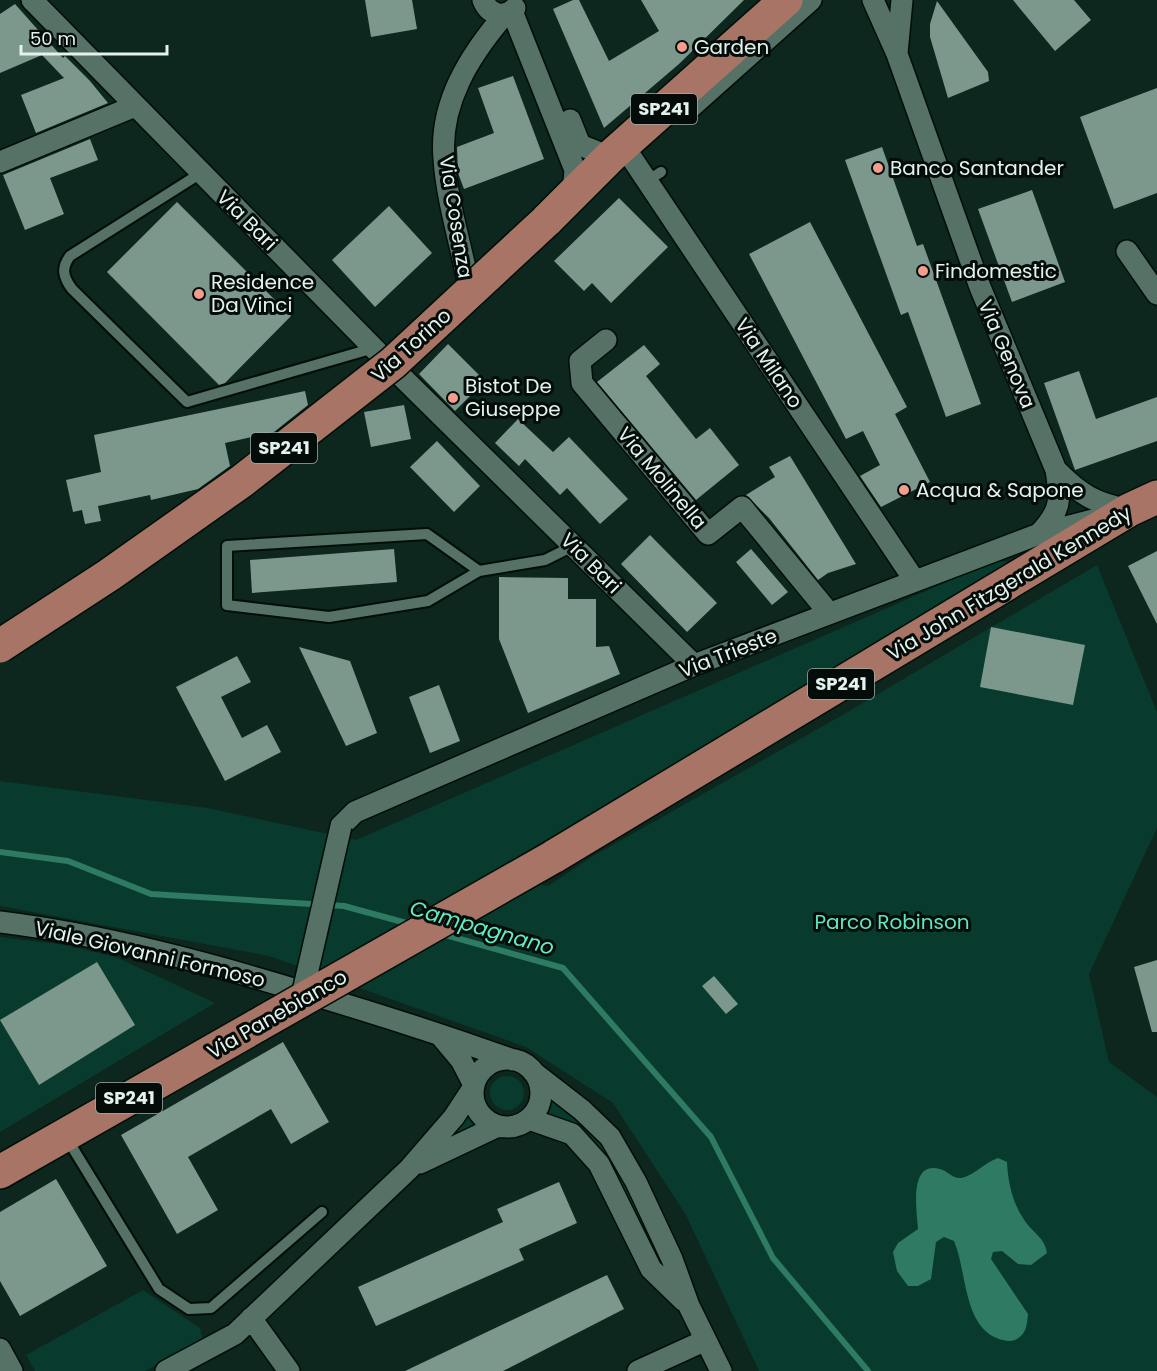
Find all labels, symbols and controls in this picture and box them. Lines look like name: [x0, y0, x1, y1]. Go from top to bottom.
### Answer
scale bar: [21, 18, 166, 56]
text: 50 m: [30, 26, 76, 51]
place label: Garden: [694, 33, 769, 61]
marker: Garden: [675, 40, 689, 54]
road number: SP241: [631, 94, 697, 124]
street label: Via Cosenza: [432, 154, 480, 280]
place label: Banco Santander: [890, 154, 1064, 182]
marker: Banco Santander: [871, 161, 885, 175]
street label: Via Bari: [210, 183, 284, 257]
place label: Findomestic: [935, 257, 1057, 285]
marker: Findomestic: [916, 264, 930, 278]
place label: Residence Da Vinci: [211, 268, 314, 319]
marker: Residence Da Vinci: [192, 287, 206, 301]
street label: Via Genova: [972, 295, 1042, 413]
street label: Via Torino: [365, 302, 457, 388]
street label: Via Milano: [728, 312, 810, 414]
place label: Bistot De Giuseppe: [465, 372, 561, 423]
marker: Bistot De Giuseppe: [446, 391, 460, 405]
street label: Via Molinella: [611, 421, 713, 535]
road number: SP241: [251, 433, 317, 463]
place label: Acqua & Sapone: [916, 476, 1084, 504]
marker: Acqua & Sapone: [897, 483, 911, 497]
street label: Via John Fitzgerald Kennedy: [881, 499, 1137, 667]
street label: Via Bari: [554, 526, 628, 600]
street label: Via Trieste: [675, 621, 781, 685]
road number: SP241: [808, 669, 874, 699]
water label: Campagnano: [406, 893, 558, 962]
park label: Parco Robinson: [814, 908, 970, 936]
street label: Viale Giovanni Formoso: [32, 914, 268, 994]
street label: Via Panebianco: [202, 963, 352, 1065]
road number: SP241: [96, 1083, 162, 1113]

